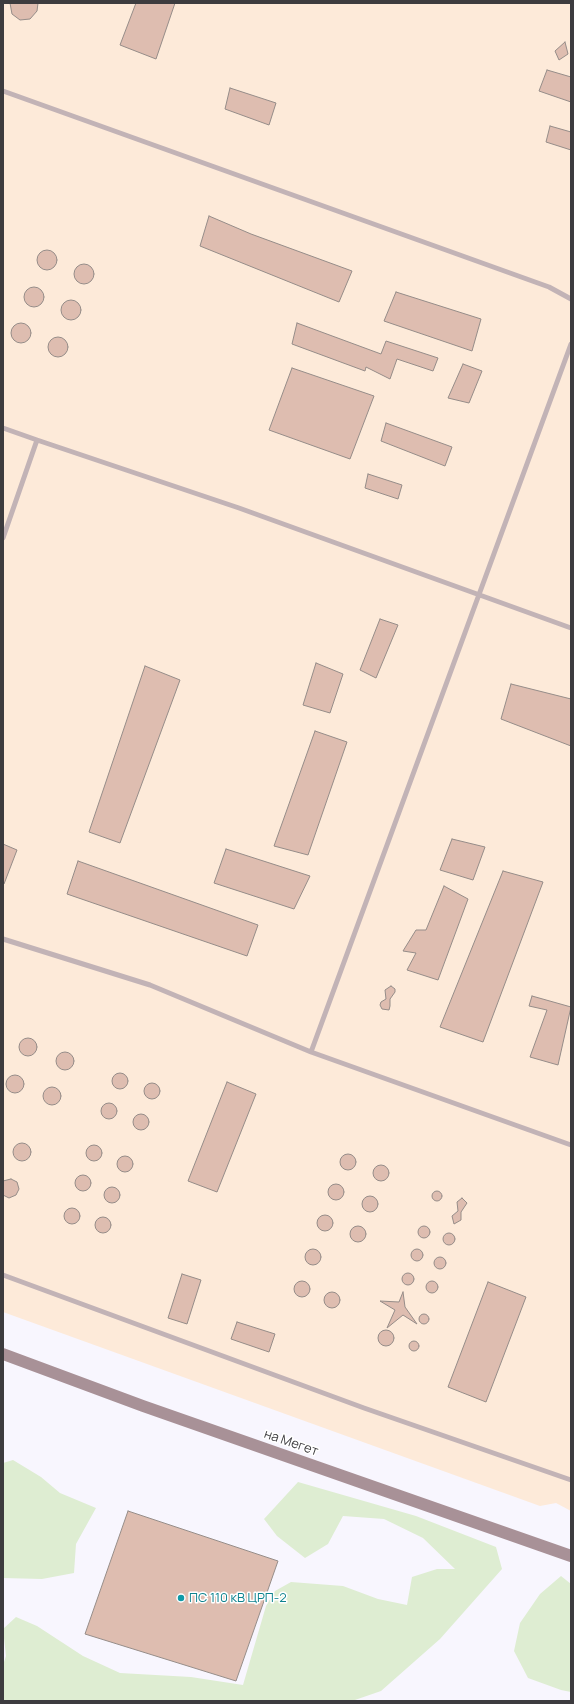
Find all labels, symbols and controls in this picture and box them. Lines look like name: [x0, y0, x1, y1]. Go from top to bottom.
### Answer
street label: на Мегет: [262, 1426, 320, 1460]
place label: ПС 110 кВ ЦРП-2: [189, 1590, 287, 1606]
marker: ПС 110 кВ ЦРП-2: [176, 1593, 186, 1603]

